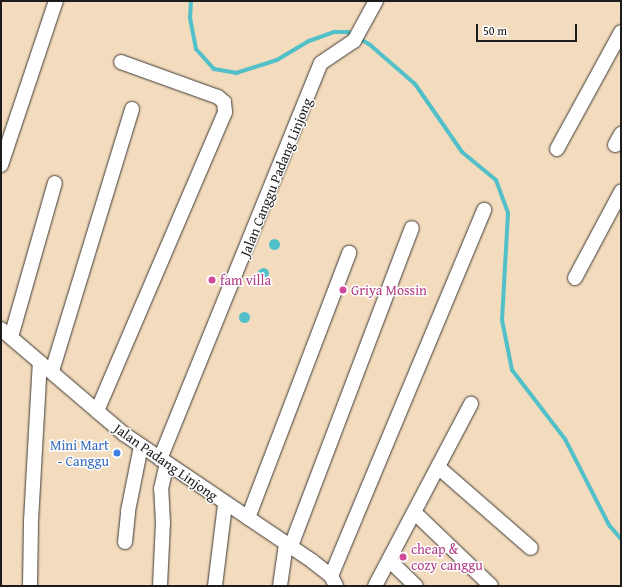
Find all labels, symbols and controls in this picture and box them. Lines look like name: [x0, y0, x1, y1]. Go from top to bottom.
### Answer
scale bar: [478, 16, 579, 42]
text: 50 m: [483, 22, 507, 39]
street label: Jalan Canggu Padang Linjong: [236, 95, 316, 259]
place label: fam villa: [220, 272, 271, 288]
marker: fam villa: [207, 275, 217, 285]
place label: Griya Mossin: [351, 282, 427, 298]
marker: Griya Mossin: [338, 285, 348, 295]
street label: Jalan Padang Linjong: [111, 420, 221, 504]
place label: Mini Mart - Canggu: [50, 437, 109, 470]
marker: Mini Mart - Canggu: [112, 448, 122, 458]
place label: cheap & cozy canggu: [411, 541, 483, 574]
marker: cheap & cozy canggu: [398, 552, 408, 562]

